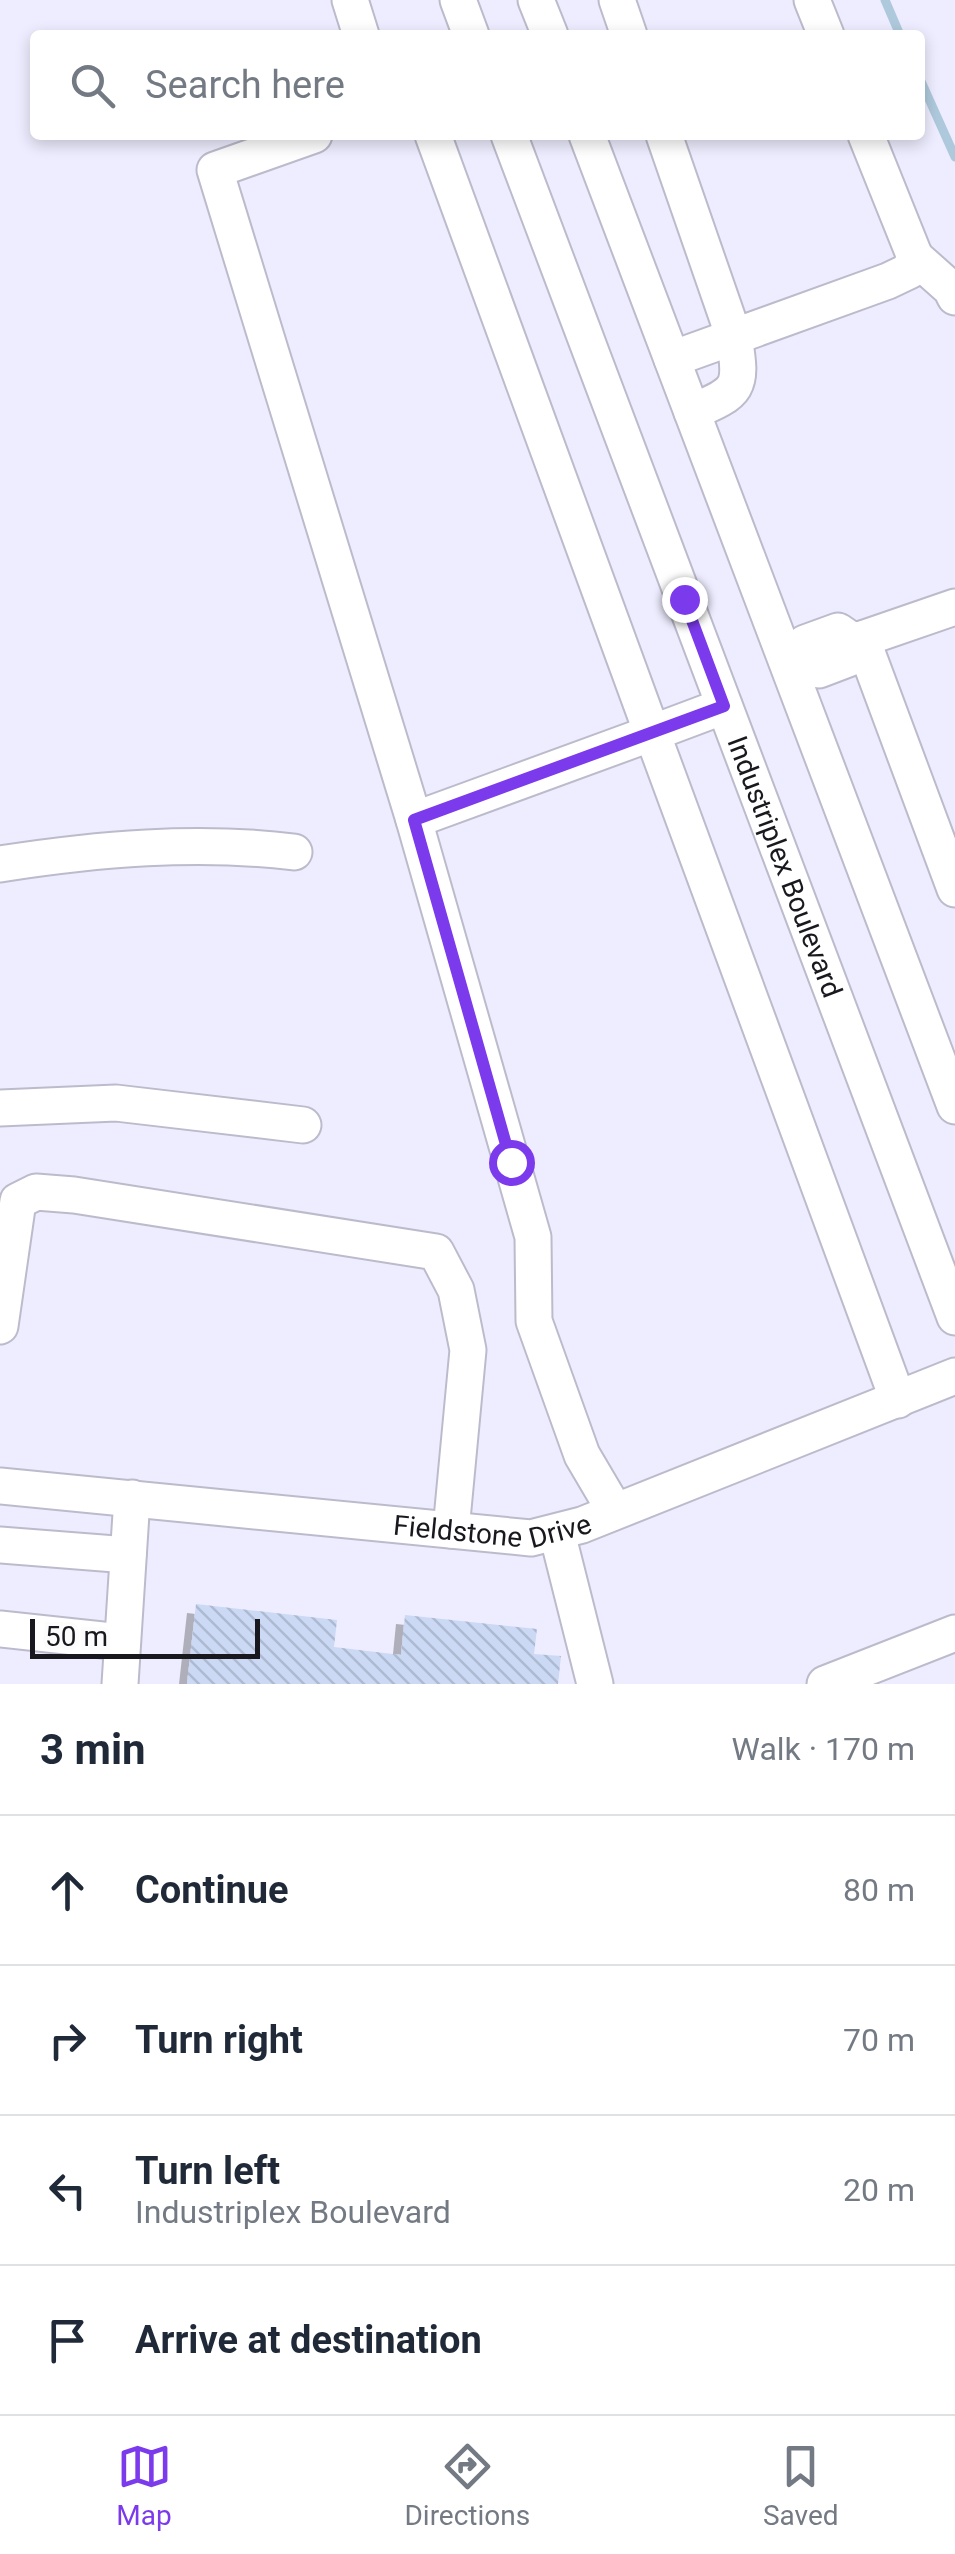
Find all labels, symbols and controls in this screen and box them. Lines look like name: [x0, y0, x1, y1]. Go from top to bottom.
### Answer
search box: [30, 30, 925, 140]
icon: search: [65, 58, 120, 113]
text: Search here: [145, 63, 345, 107]
route end: [662, 577, 708, 623]
street label: Industriplex Boulevard: [721, 731, 849, 1002]
route start: [489, 1140, 535, 1186]
street label: Fieldstone Drive: [392, 1507, 596, 1554]
scale bar: [30, 1614, 260, 1658]
text: 50 m: [45, 1620, 108, 1653]
text: 3 min: [40, 1725, 146, 1774]
text: Walk · 170 m: [732, 1730, 915, 1768]
icon: ahead: [40, 1863, 95, 1918]
text: Continue: [135, 1868, 289, 1912]
text: 80 m: [843, 1871, 915, 1909]
icon: right: [40, 2013, 95, 2068]
text: Turn right: [135, 2018, 303, 2062]
text: 70 m: [843, 2021, 915, 2059]
text: Turn left: [135, 2149, 280, 2193]
icon: left: [40, 2163, 95, 2218]
text: 20 m: [843, 2171, 915, 2209]
text: Industriplex Boulevard: [135, 2193, 451, 2231]
icon: arrive: [40, 2313, 95, 2368]
text: Arrive at destination: [135, 2318, 482, 2362]
tab: Map: [116, 2439, 172, 2532]
tab: Directions: [404, 2439, 530, 2532]
tab: Saved: [763, 2439, 839, 2532]

